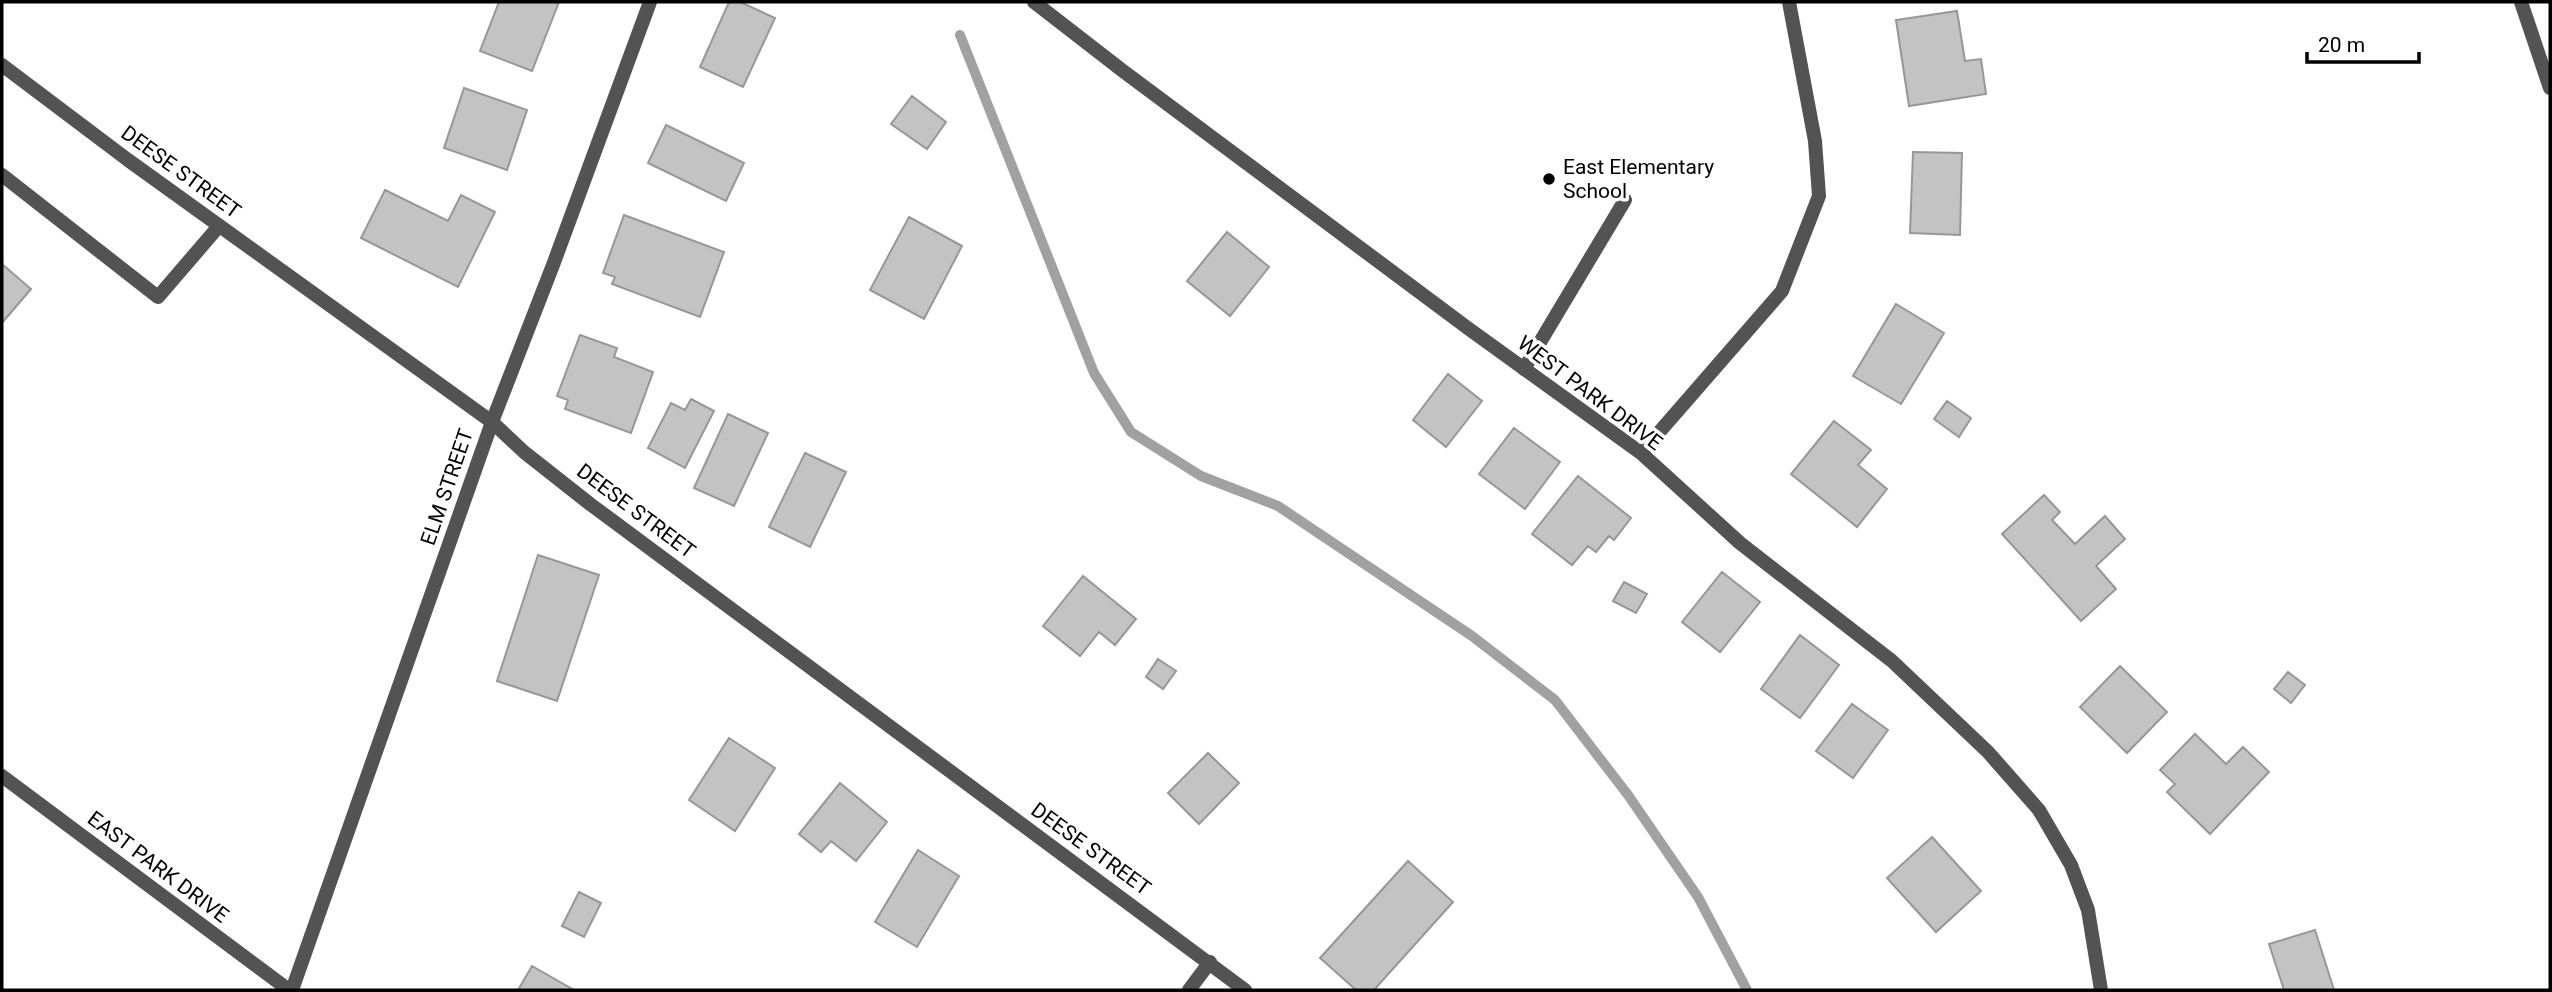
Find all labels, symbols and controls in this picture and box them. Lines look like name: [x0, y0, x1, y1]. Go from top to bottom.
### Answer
scale bar: [2307, 21, 2419, 65]
text: 20 m: [2318, 33, 2365, 57]
street label: DEESE STREET: [117, 121, 246, 224]
place label: East Elementary School: [1563, 155, 1714, 203]
marker: East Elementary School: [1541, 171, 1557, 187]
street label: WEST PARK DRIVE: [1513, 331, 1667, 455]
street label: ELM STREET: [416, 425, 478, 548]
street label: DEESE STREET: [572, 459, 700, 564]
street label: DEESE STREET: [1027, 798, 1156, 901]
street label: EAST PARK DRIVE: [83, 806, 233, 928]

